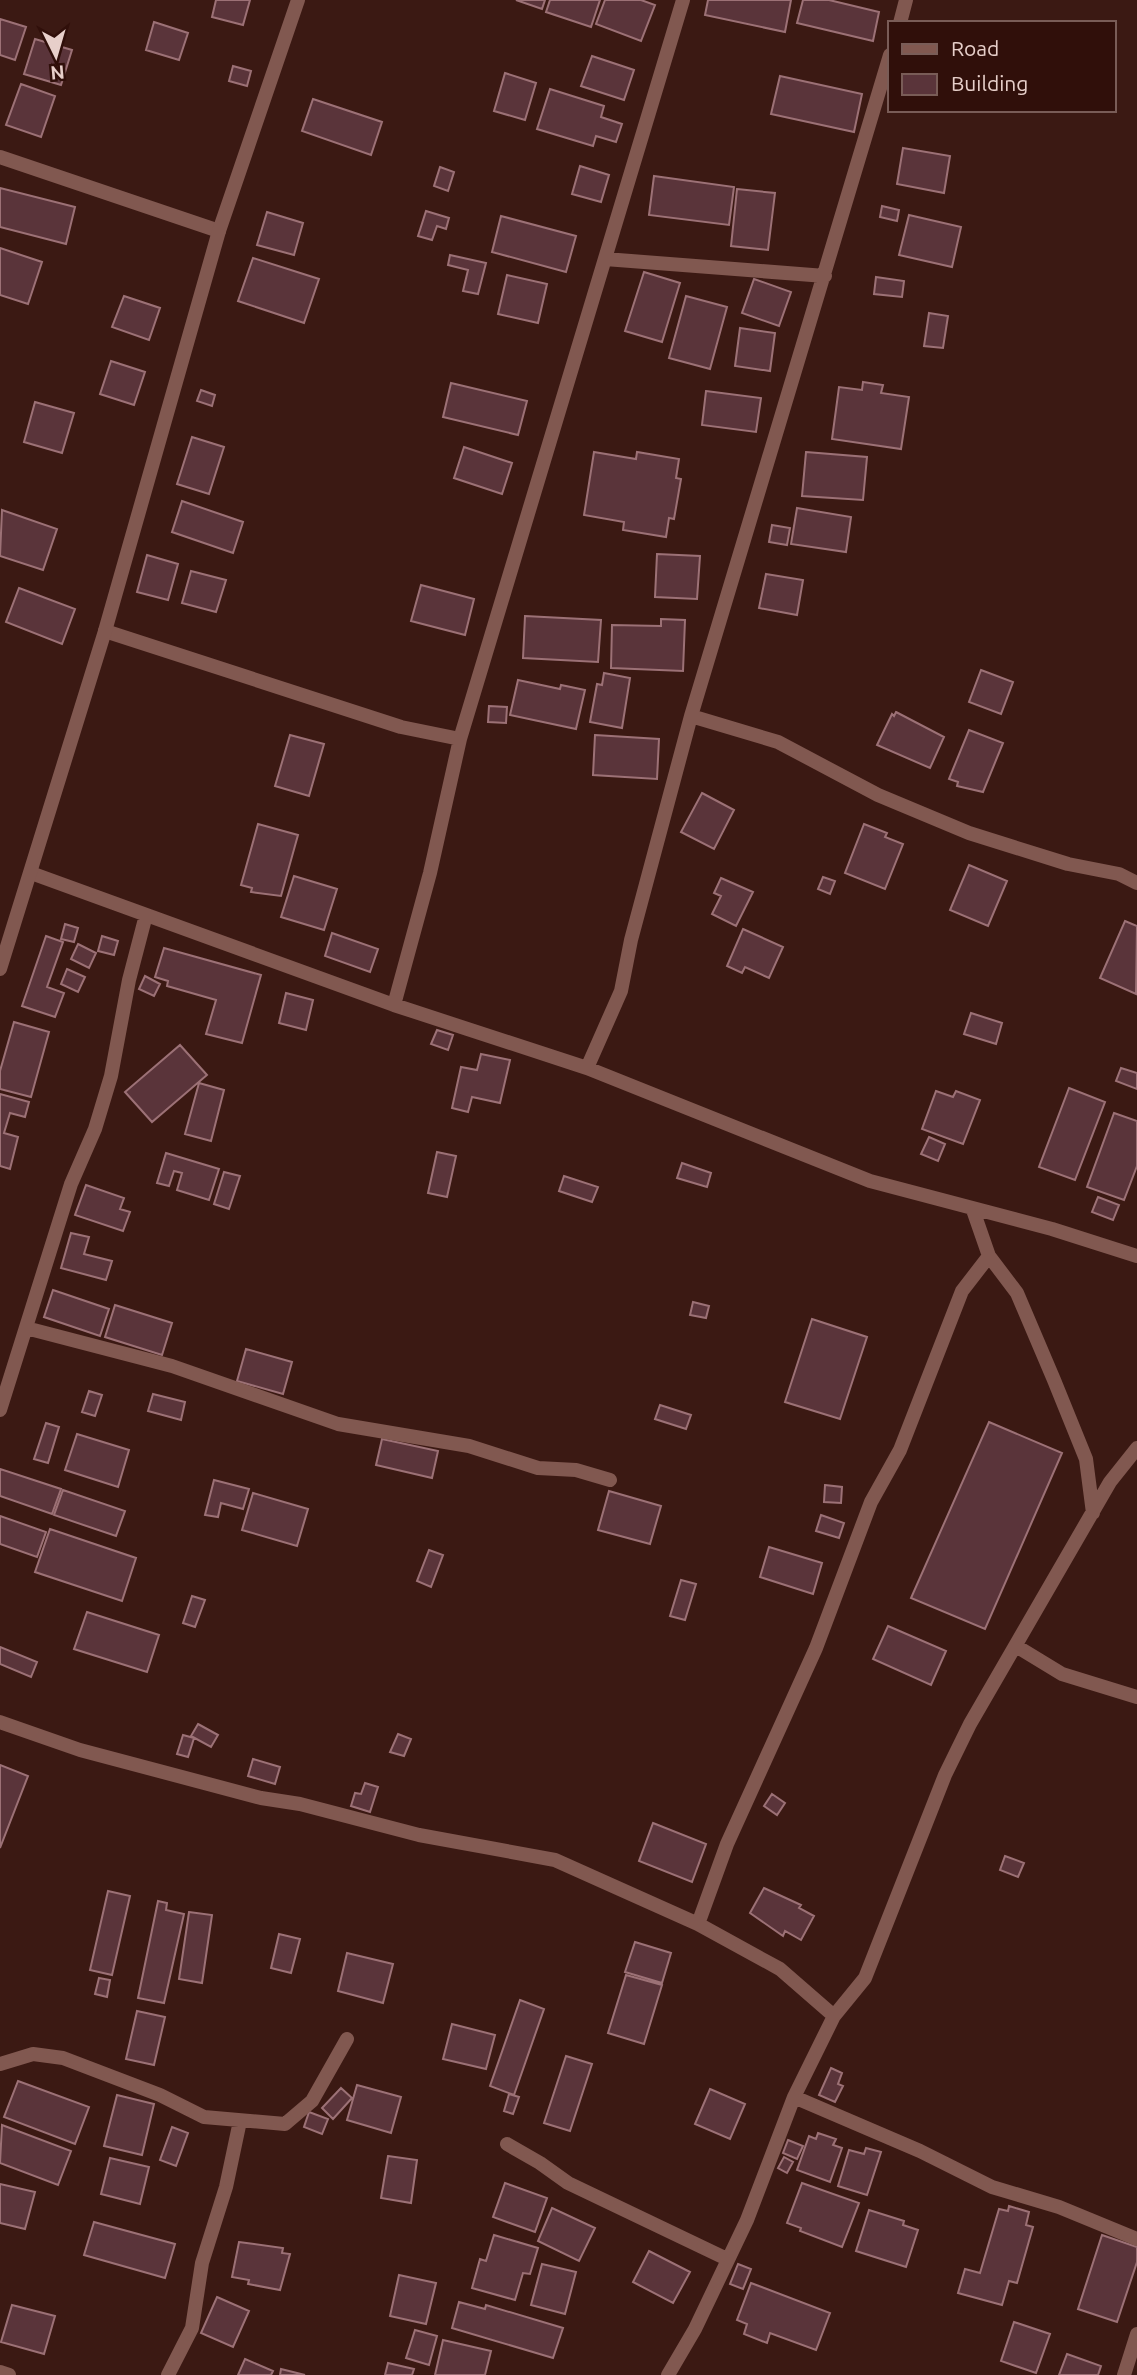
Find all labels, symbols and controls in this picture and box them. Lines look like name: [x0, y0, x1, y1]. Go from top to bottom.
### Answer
north arrow: [21, 21, 91, 91]
legend: [888, 21, 1116, 112]
text: Road: [951, 36, 999, 60]
text: N: [49, 61, 66, 85]
text: Building: [951, 71, 1028, 95]

